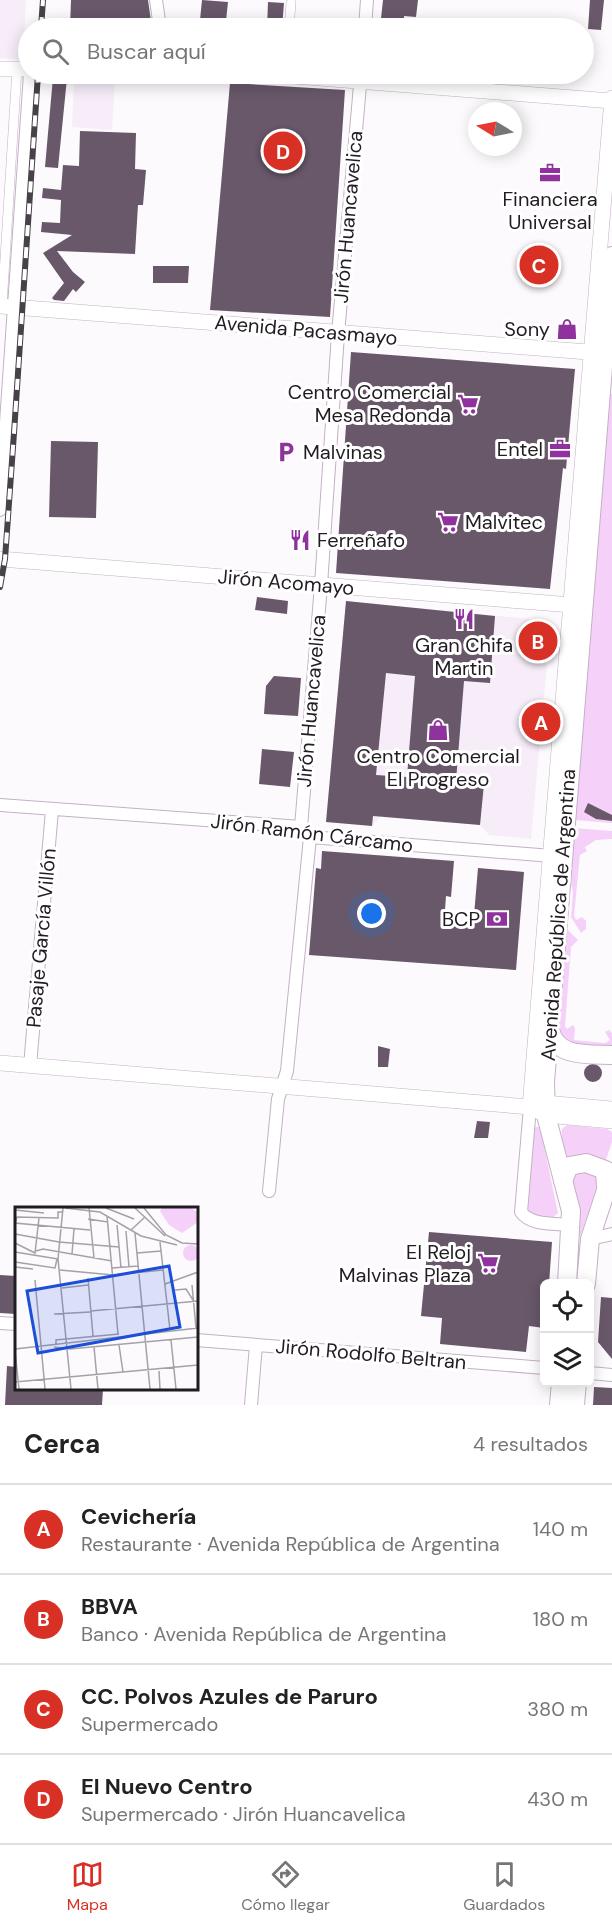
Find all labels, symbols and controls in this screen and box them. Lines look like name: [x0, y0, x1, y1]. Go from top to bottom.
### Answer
search box: [18, 18, 594, 84]
icon: search: [39, 35, 72, 68]
text: Buscar aquí: [87, 37, 206, 66]
north arrow: [468, 102, 522, 156]
pin: D: [264, 128, 302, 174]
street label: Jirón Huancavelica: [328, 130, 368, 304]
office icon: Financiera Universal: [538, 161, 562, 185]
place label: Financiera Universal: [502, 186, 598, 235]
pin: C: [520, 242, 558, 288]
street label: Avenida Pacasmayo: [213, 309, 399, 351]
place label: Sony: [504, 316, 550, 342]
shop icon: Sony: [555, 317, 579, 341]
place label: Centro Comercial Mesa Redonda: [288, 379, 451, 428]
supermarket icon: Centro Comercial Mesa Redonda: [456, 392, 480, 416]
place label: Entel: [497, 436, 543, 462]
office icon: Entel: [548, 437, 572, 461]
place label: Malvinas: [303, 439, 383, 465]
parking icon: Malvinas: [274, 440, 298, 464]
place label: Malvitec: [465, 509, 543, 535]
supermarket icon: Malvitec: [436, 510, 460, 534]
place label: Ferreñafo: [317, 527, 405, 553]
restaurant icon: Ferreñafo: [288, 528, 312, 552]
street label: Jirón Acomayo: [217, 563, 355, 601]
restaurant icon: Gran Chifa Martin: [452, 607, 476, 631]
street label: Jirón Huancavelica: [291, 614, 331, 788]
pin: B: [518, 618, 558, 664]
place label: Gran Chifa Martin: [415, 632, 513, 681]
pin: A: [522, 700, 560, 744]
shop icon: Centro Comercial El Progreso: [426, 718, 450, 742]
place label: Centro Comercial El Progreso: [356, 743, 520, 792]
street label: Avenida República de Argentina: [535, 768, 581, 1062]
street label: Jirón Ramón Cárcamo: [209, 808, 415, 858]
street label: Pasaje García Villón: [20, 847, 62, 1029]
your location: [357, 899, 386, 928]
place label: BCP: [442, 906, 480, 932]
bank icon: BCP: [485, 907, 509, 931]
inset map: [15, 1207, 198, 1390]
place label: El Reloj Malvinas Plaza: [339, 1239, 471, 1288]
supermarket icon: El Reloj Malvinas Plaza: [476, 1251, 500, 1275]
map controls: [540, 1279, 594, 1387]
button: locate: [540, 1279, 594, 1333]
street label: Jirón Rodolfo Beltran: [274, 1333, 468, 1375]
button: layers: [540, 1333, 594, 1387]
text: Cerca: [24, 1427, 100, 1461]
text: 4 resultados: [473, 1431, 588, 1457]
text: Cevichería: [81, 1502, 196, 1531]
text: A: [36, 1516, 51, 1542]
text: 140 m: [533, 1516, 588, 1542]
text: Restaurante · Avenida República de Argentina: [81, 1531, 500, 1557]
text: BBVA: [81, 1592, 138, 1621]
text: B: [37, 1606, 50, 1632]
text: 180 m: [533, 1606, 588, 1632]
text: Banco · Avenida República de Argentina: [81, 1621, 446, 1647]
text: CC. Polvos Azules de Paruro: [81, 1682, 378, 1711]
text: C: [36, 1696, 51, 1722]
text: 380 m: [527, 1696, 588, 1722]
text: Supermercado: [81, 1711, 218, 1737]
text: El Nuevo Centro: [81, 1772, 253, 1801]
text: D: [36, 1786, 51, 1812]
text: 430 m: [527, 1786, 588, 1812]
text: Supermercado · Jirón Huancavelica: [81, 1801, 406, 1827]
tab: Mapa: [67, 1858, 108, 1915]
tab: Cómo llegar: [241, 1858, 330, 1915]
tab: Guardados: [463, 1858, 545, 1915]

